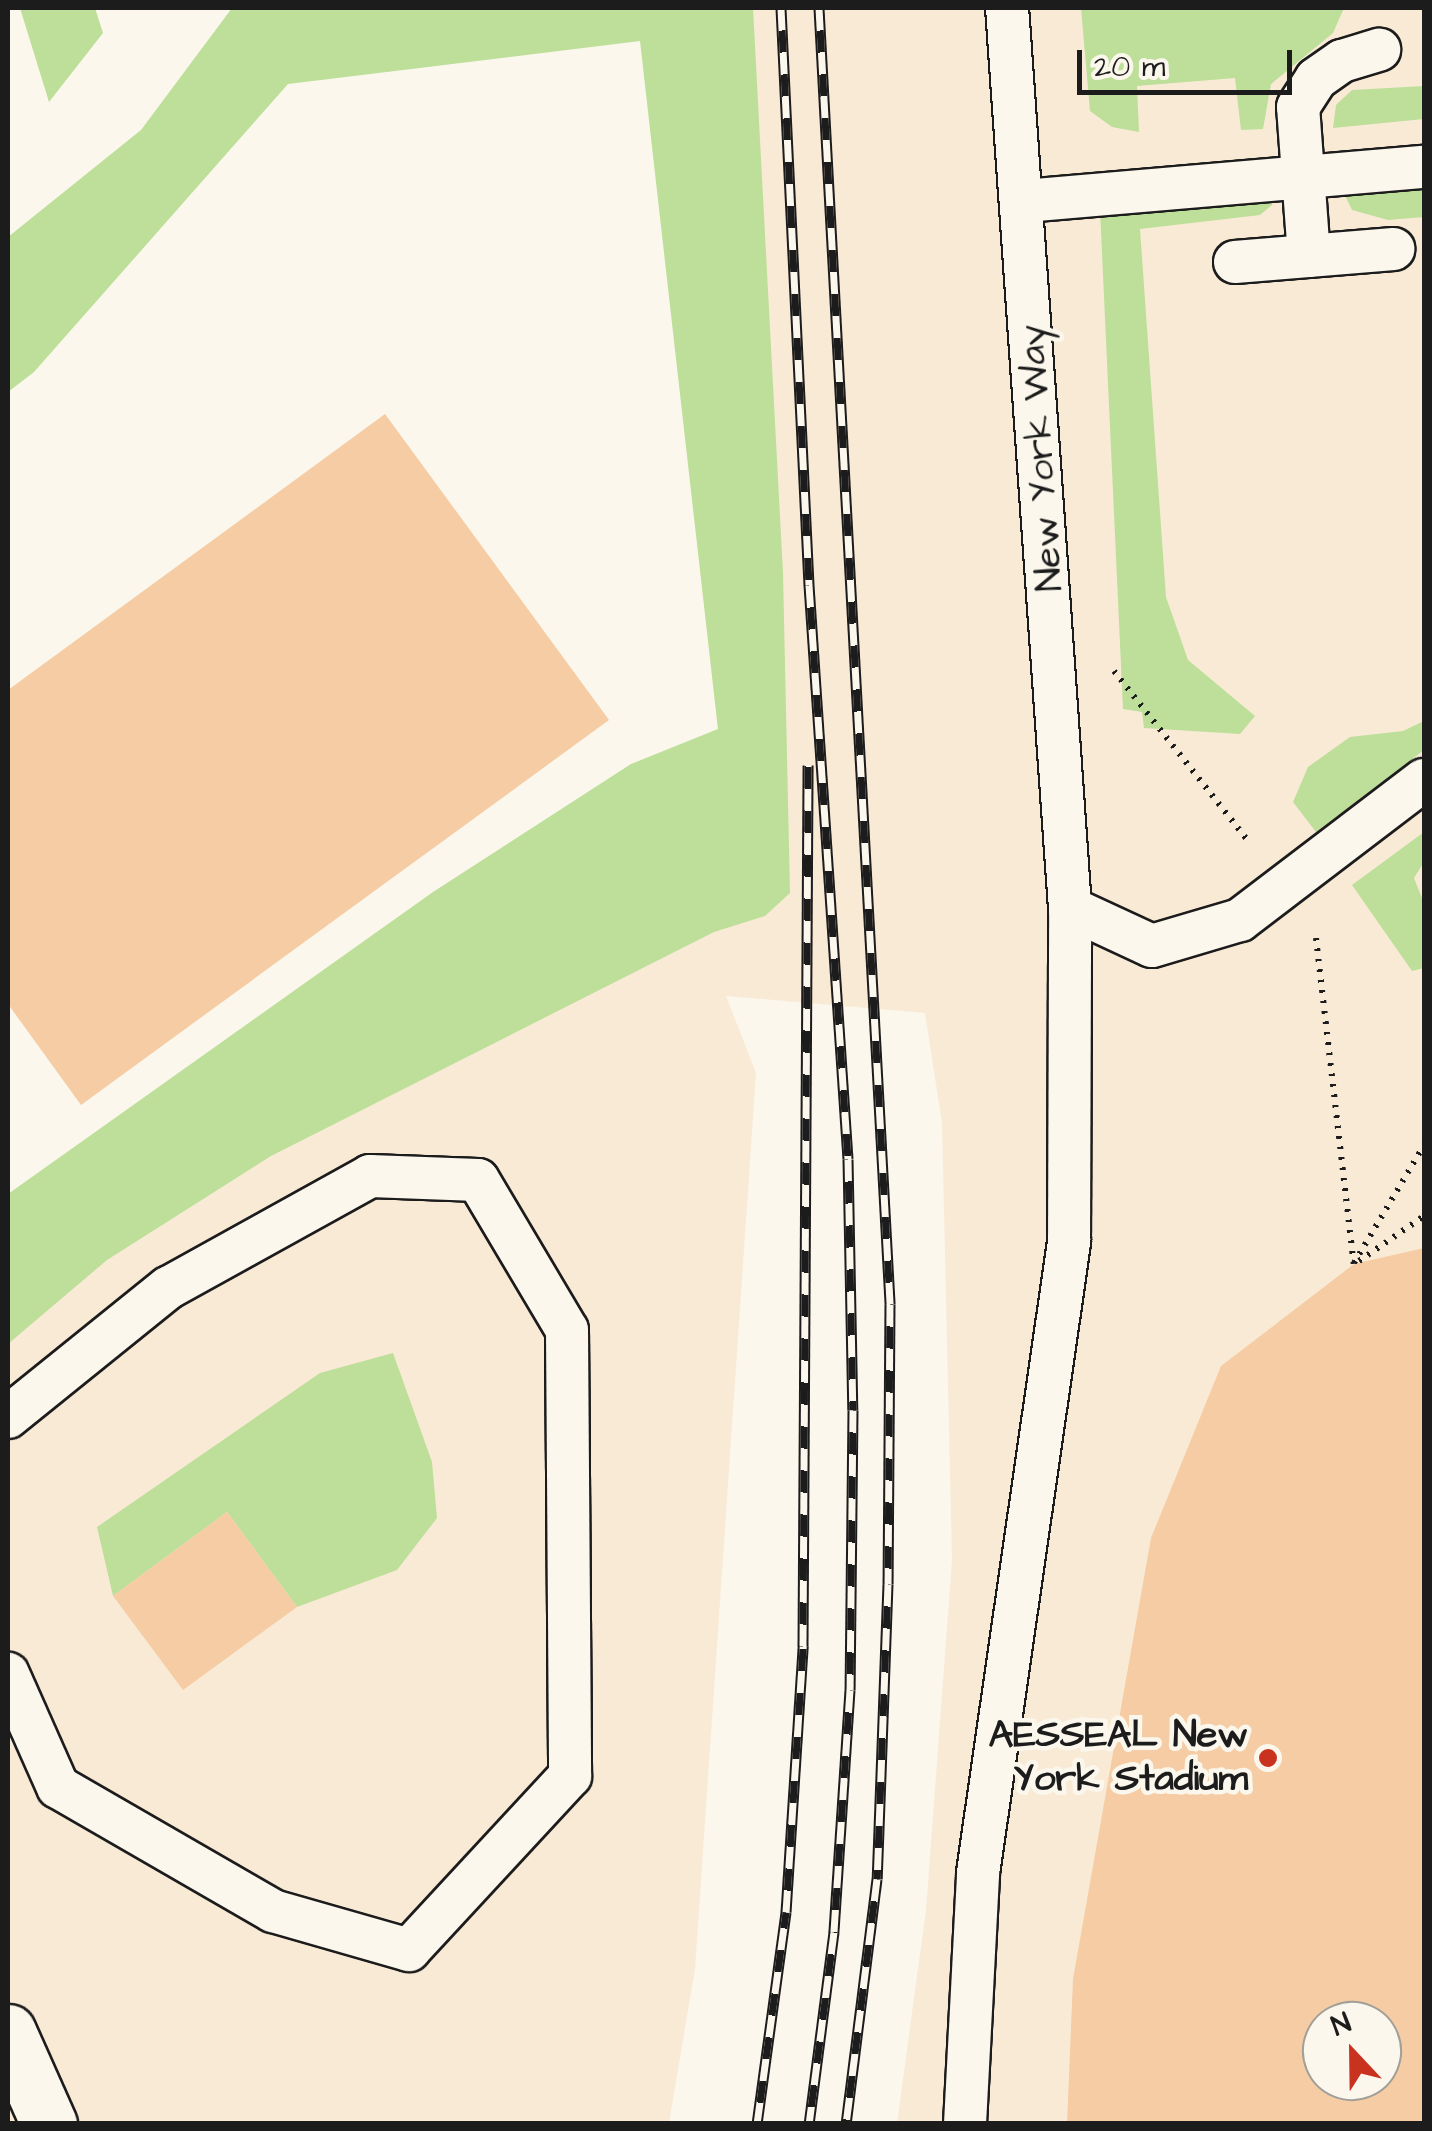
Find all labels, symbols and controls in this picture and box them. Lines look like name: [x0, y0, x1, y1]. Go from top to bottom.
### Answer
scale bar: [1082, 30, 1297, 92]
text: 20 m: [1094, 46, 1165, 88]
street label: New York Way: [1010, 323, 1074, 593]
place label: AESSEAL New York Stadium: [989, 1713, 1248, 1802]
marker: AESSEAL New York Stadium: [1257, 1747, 1279, 1769]
north arrow: [1302, 2001, 1402, 2101]
text: N: [1326, 2003, 1357, 2046]

